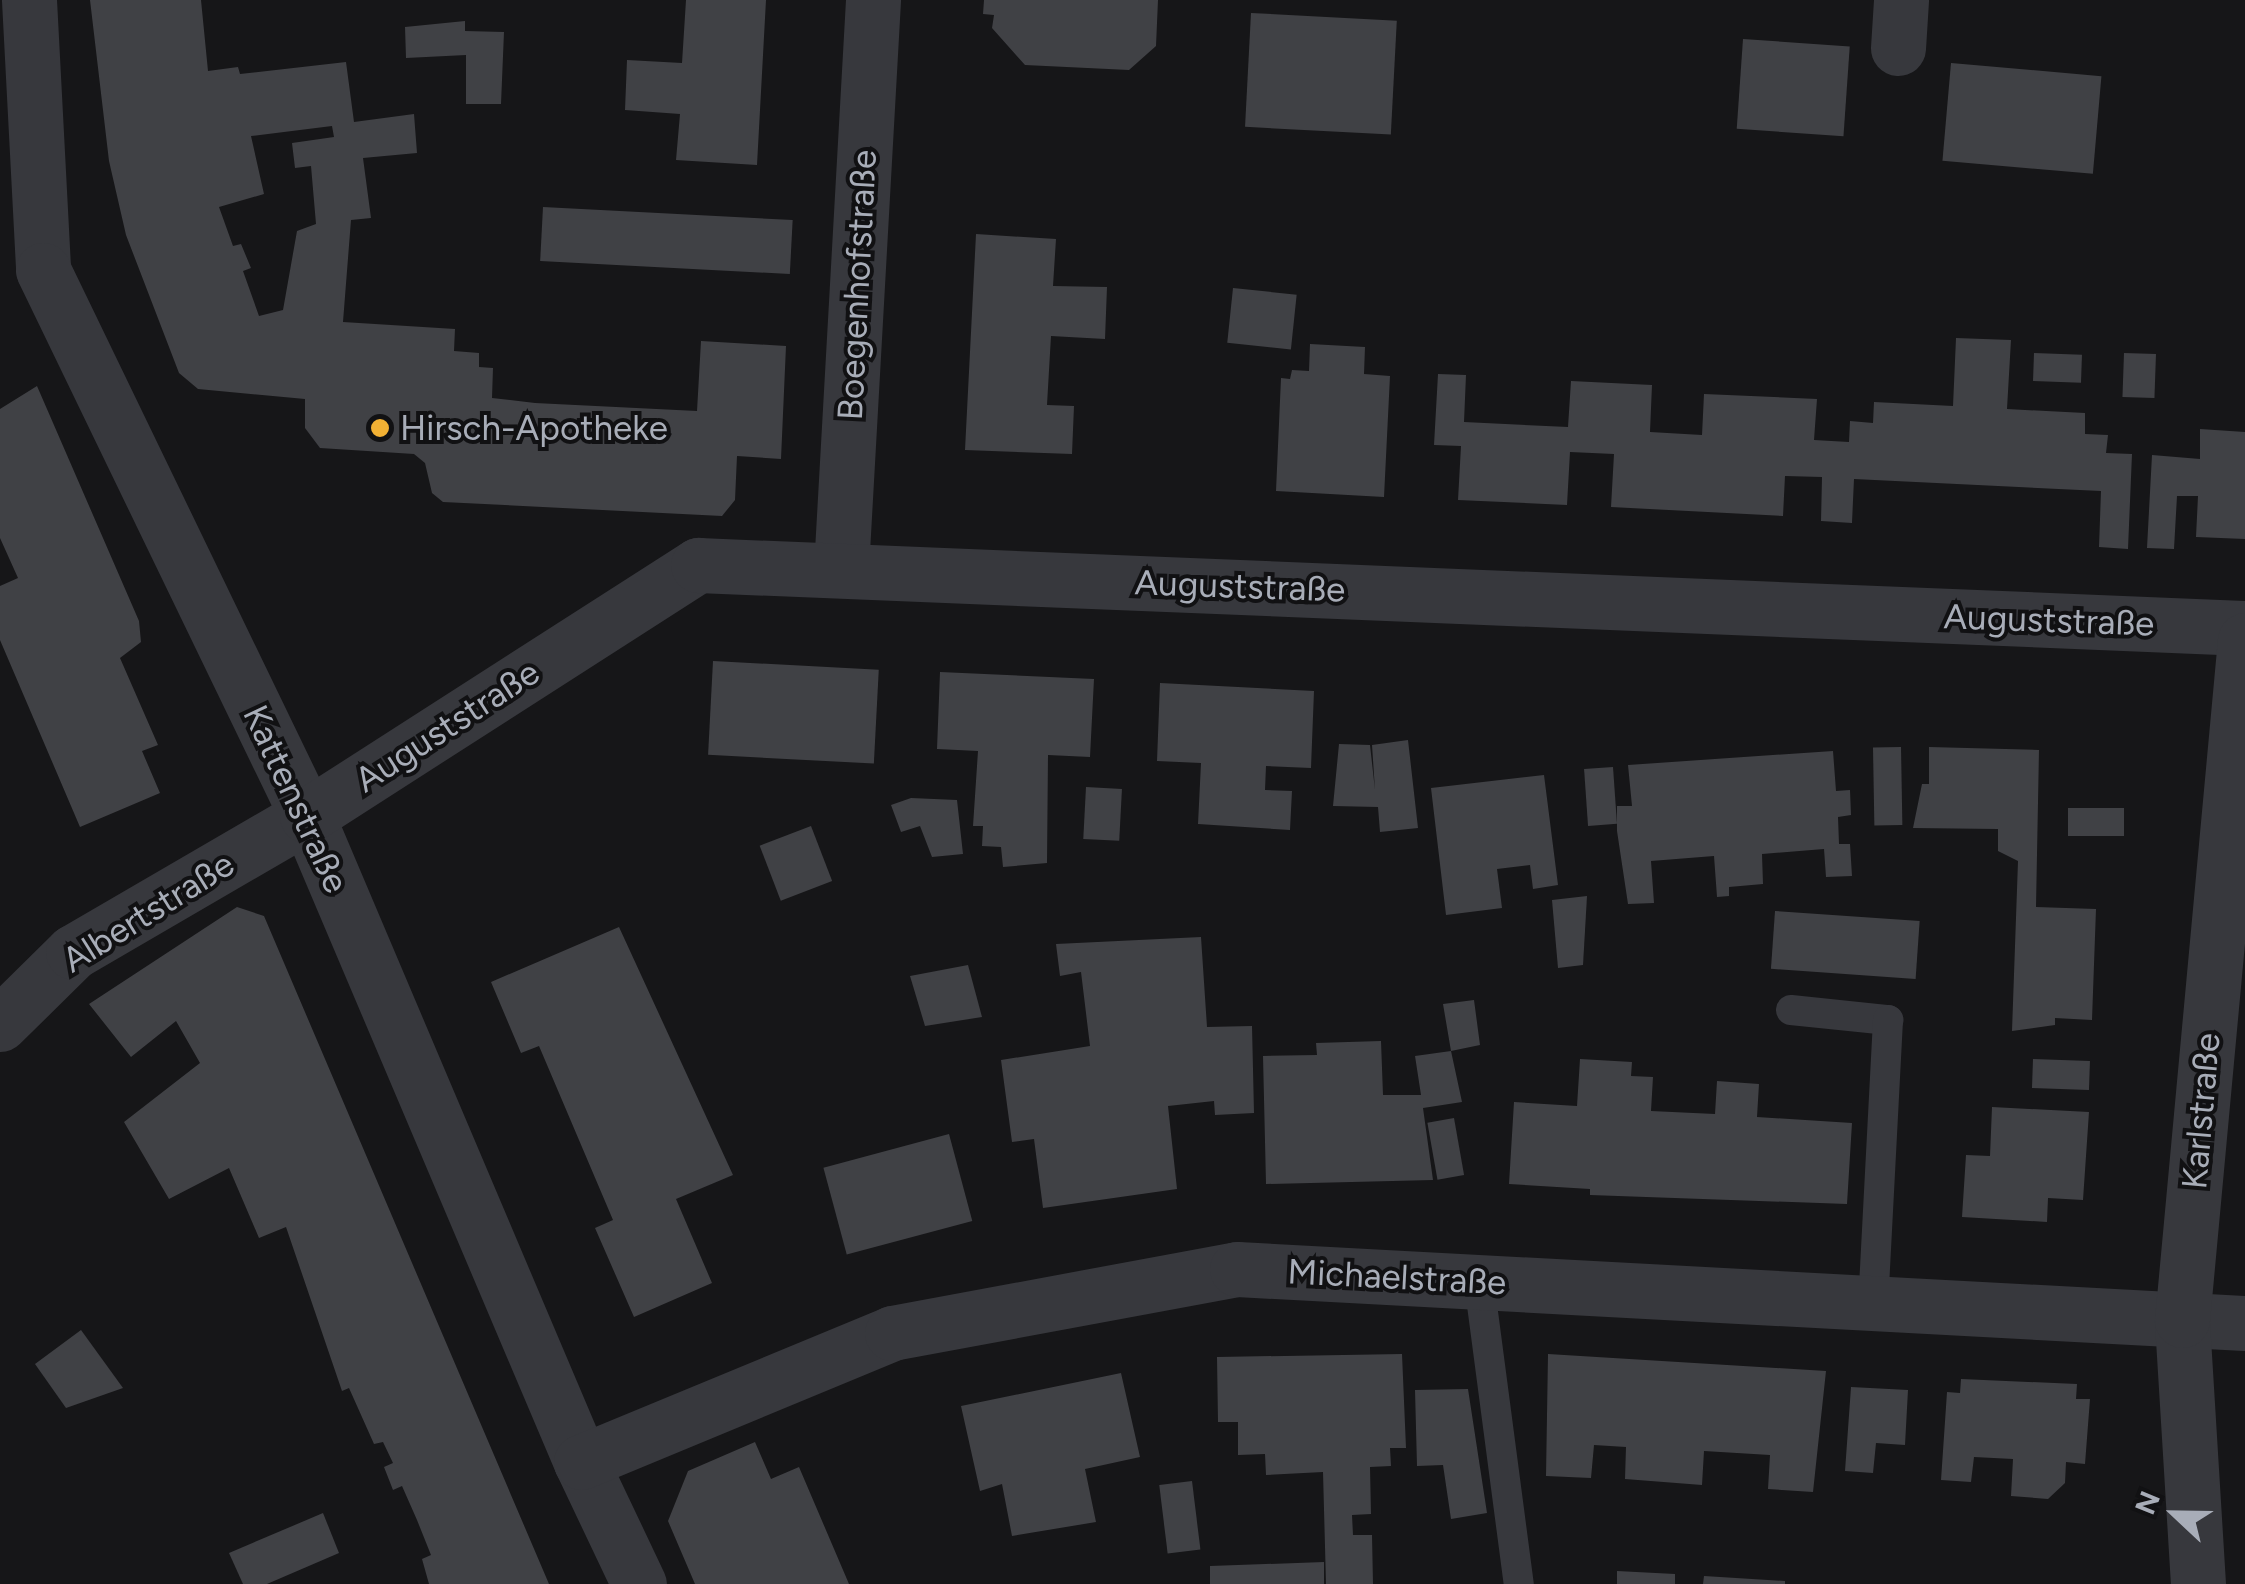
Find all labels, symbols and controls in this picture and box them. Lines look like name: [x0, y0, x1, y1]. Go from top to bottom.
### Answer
street label: Boegenhofstraße: [829, 149, 885, 421]
place label: Hirsch-Apotheke: [400, 407, 668, 449]
marker: Hirsch-Apotheke: [369, 417, 391, 439]
street label: Auguststraße: [1134, 561, 1346, 611]
street label: Auguststraße: [1943, 595, 2155, 645]
street label: Auguststraße: [347, 651, 547, 801]
street label: Kattenstraße: [234, 699, 358, 899]
street label: Albertstraße: [55, 843, 241, 981]
street label: Karlstraße: [2173, 1031, 2229, 1191]
street label: Michaelstraße: [1287, 1250, 1507, 1304]
north arrow: [2125, 1464, 2225, 1564]
text: N: [2127, 1486, 2167, 1519]

